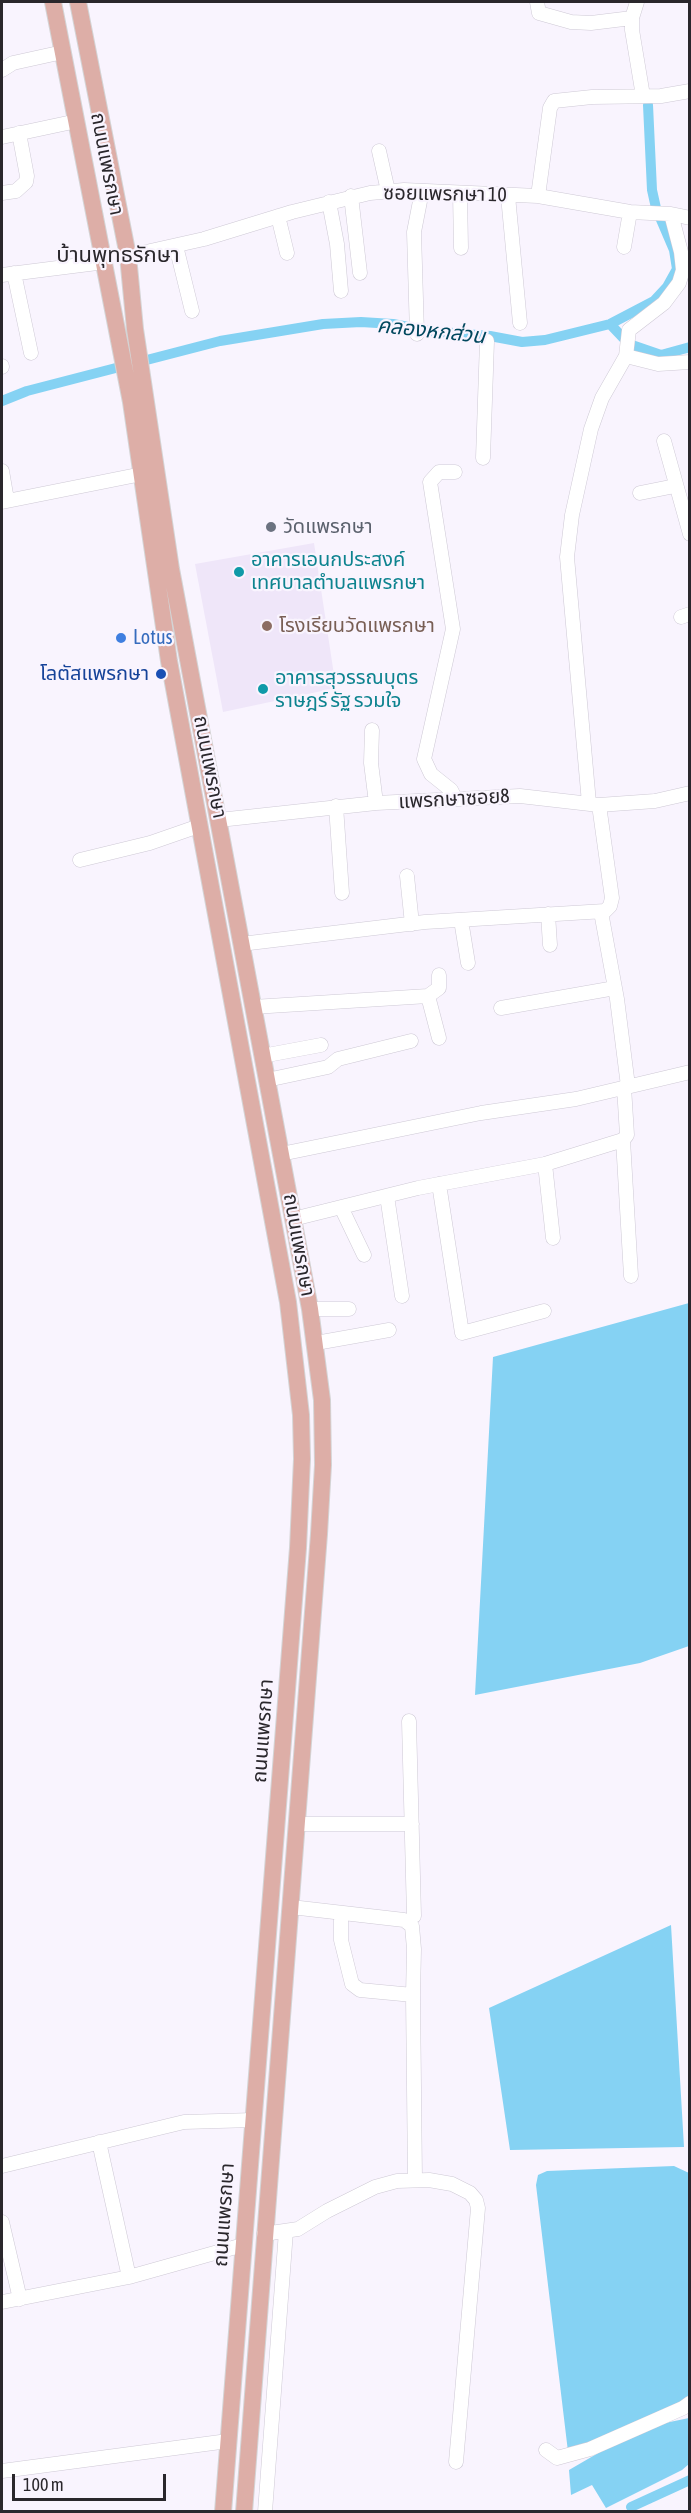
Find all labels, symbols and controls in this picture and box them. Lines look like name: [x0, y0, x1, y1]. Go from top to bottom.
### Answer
street label: ถนนแพรกษา: [85, 111, 129, 217]
street label: ซอยแพรกษา 10: [383, 181, 507, 207]
district label: บ้านพุทธรักษา: [56, 242, 180, 268]
water label: คลองหกส่วน: [376, 313, 486, 349]
place label: วัดแพรกษา: [283, 515, 373, 539]
marker: วัดแพรกษา: [264, 520, 278, 534]
place label: อาคารเอนกประสงค์ เทศบาลตำบลแพรกษา: [251, 548, 425, 595]
marker: อาคารเอนกประสงค์ เทศบาลตำบลแพรกษา: [232, 565, 246, 579]
place label: โรงเรียนวัดแพรกษา: [279, 614, 435, 638]
marker: โรงเรียนวัดแพรกษา: [260, 619, 274, 633]
place label: Lotus: [133, 626, 173, 650]
marker: Lotus: [114, 631, 128, 645]
place label: โลตัสแพรกษา: [40, 662, 149, 686]
place label: อาคารสุวรรณบุตร ราษฎร์ รัฐ รวมใจ: [275, 666, 418, 713]
marker: โลตัสแพรกษา: [154, 667, 168, 681]
marker: อาคารสุวรรณบุตร ราษฎร์ รัฐ รวมใจ: [256, 682, 270, 696]
street label: ถนนแพรกษา: [188, 714, 232, 820]
street label: แพรกษาซอย8: [398, 784, 510, 814]
street label: ถนนแพรกษา: [278, 1192, 320, 1298]
street label: ถนนแพรกษา: [247, 1678, 279, 1784]
street label: ถนนแพรกษา: [208, 2162, 240, 2268]
scale bar: [15, 2462, 170, 2500]
text: 100 m: [23, 2474, 64, 2495]

